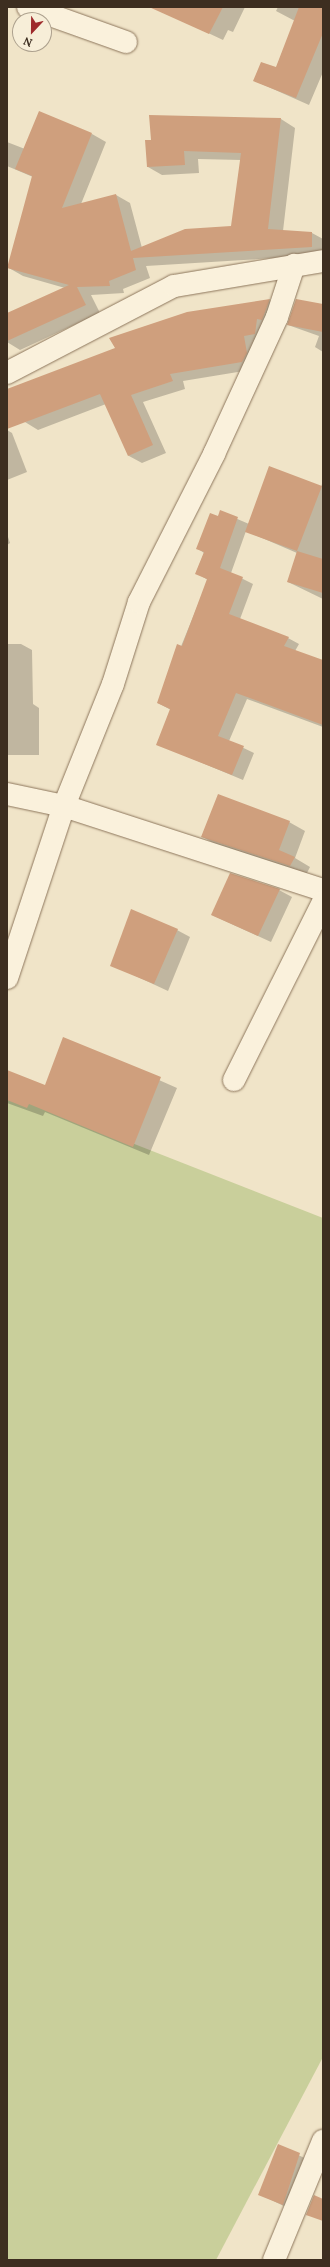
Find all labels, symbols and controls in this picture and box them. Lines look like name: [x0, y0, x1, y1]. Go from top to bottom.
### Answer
north arrow: [12, 12, 52, 52]
text: N: [21, 34, 34, 50]

